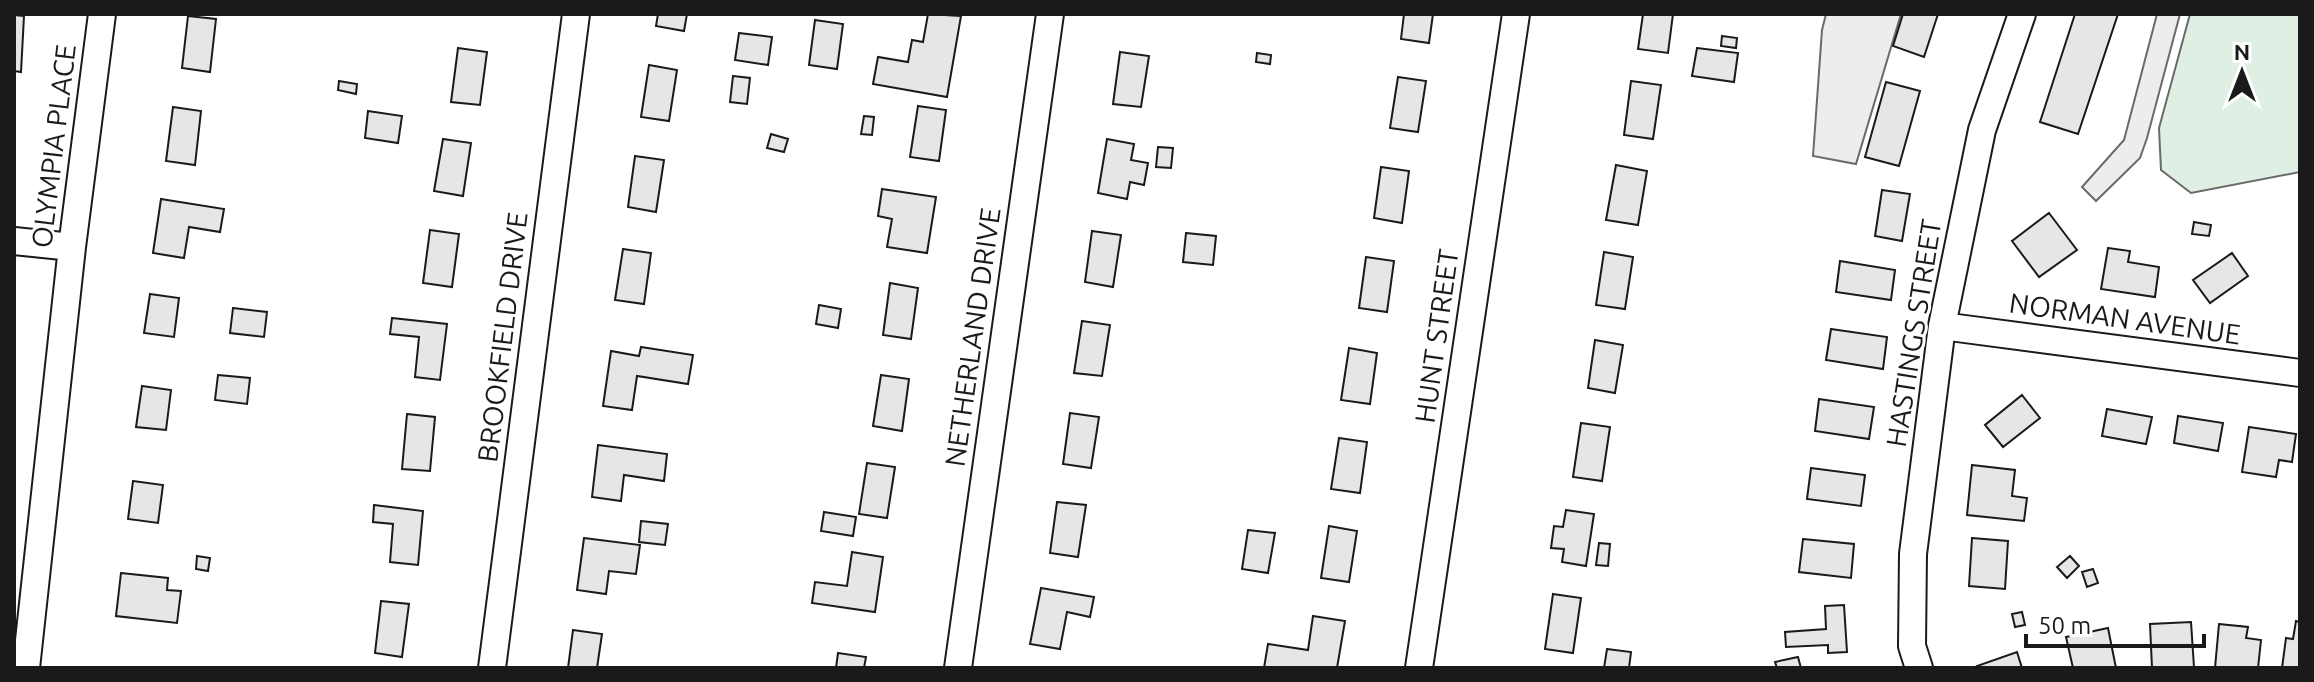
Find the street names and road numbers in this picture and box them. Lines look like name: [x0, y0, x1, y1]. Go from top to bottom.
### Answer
street label: OLYMPIA PLACE: [25, 42, 81, 250]
street label: NETHERLAND DRIVE: [938, 205, 1006, 469]
street label: BROOKFIELD DRIVE: [471, 210, 533, 464]
street label: HASTINGS STREET: [1880, 217, 1946, 449]
street label: HUNT STREET: [1408, 247, 1464, 425]
street label: NORMAN AVENUE: [2007, 286, 2243, 350]

